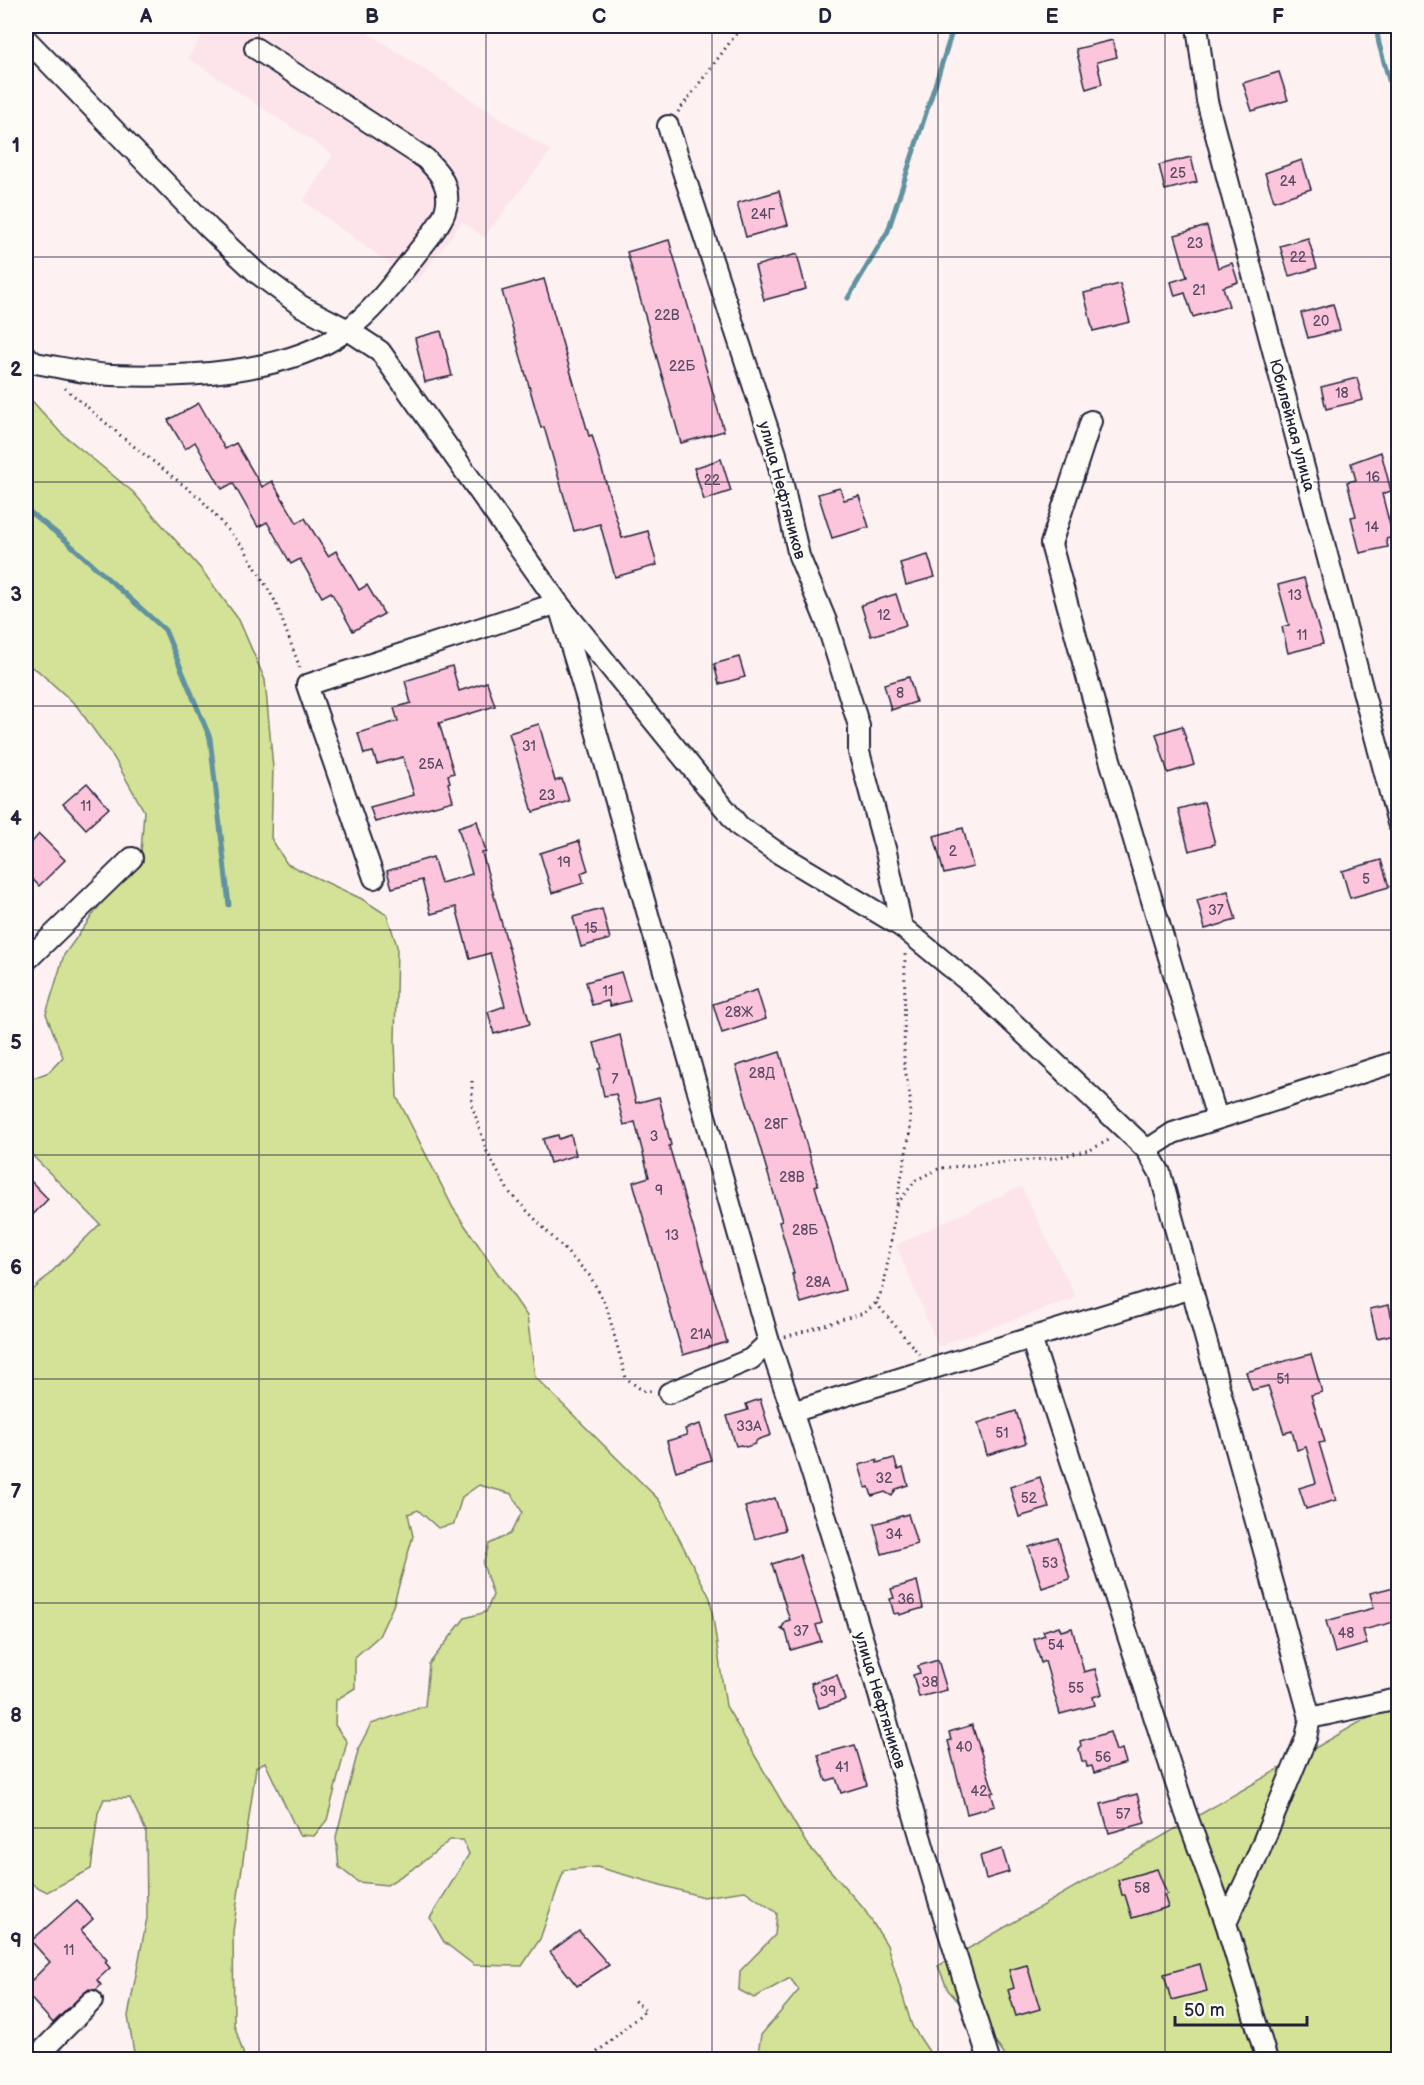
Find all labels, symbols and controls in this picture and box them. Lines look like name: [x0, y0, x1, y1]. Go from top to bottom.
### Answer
text: A: [139, 5, 153, 29]
text: B: [365, 5, 379, 29]
text: C: [592, 5, 606, 29]
text: D: [818, 5, 832, 29]
text: E: [1046, 5, 1059, 29]
text: F: [1272, 5, 1284, 29]
text: 1: [12, 134, 20, 158]
house number: 25: [1170, 165, 1186, 182]
house number: 24: [1280, 173, 1297, 190]
house number: 24Г: [751, 206, 775, 223]
house number: 23: [1187, 235, 1203, 252]
house number: 22: [1290, 249, 1307, 266]
house number: 21: [1192, 282, 1206, 299]
house number: 22В: [654, 307, 680, 324]
house number: 20: [1313, 313, 1329, 330]
street label: Юбилейная улица: [1265, 357, 1319, 494]
text: 2: [10, 358, 22, 382]
house number: 22Б: [669, 358, 695, 375]
house number: 18: [1335, 385, 1349, 402]
street label: улица Нефтяников: [754, 419, 809, 562]
house number: 16: [1366, 469, 1380, 486]
house number: 22: [704, 472, 721, 489]
house number: 14: [1365, 519, 1379, 536]
text: 3: [10, 583, 22, 607]
house number: 13: [1288, 587, 1302, 604]
house number: 12: [877, 607, 892, 624]
house number: 11: [1297, 627, 1307, 644]
house number: 8: [896, 685, 904, 702]
house number: 31: [522, 738, 536, 755]
house number: 25А: [419, 756, 444, 773]
house number: 23: [539, 787, 555, 804]
house number: 11: [81, 798, 91, 815]
text: 4: [10, 807, 22, 831]
house number: 2: [949, 843, 958, 860]
house number: 19: [557, 854, 571, 871]
house number: 5: [1362, 871, 1370, 888]
house number: 37: [1208, 902, 1224, 919]
house number: 15: [584, 920, 598, 937]
house number: 11: [603, 983, 613, 1000]
house number: 28Ж: [725, 1004, 754, 1021]
text: 5: [10, 1031, 22, 1055]
house number: 28Д: [749, 1065, 775, 1082]
house number: 7: [612, 1071, 619, 1088]
house number: 28Г: [764, 1116, 788, 1133]
house number: 3: [650, 1128, 658, 1145]
house number: 28В: [779, 1169, 805, 1186]
house number: 9: [655, 1182, 663, 1199]
house number: 28Б: [792, 1222, 818, 1239]
house number: 13: [665, 1227, 679, 1244]
text: 6: [10, 1256, 22, 1280]
house number: 28А: [806, 1274, 831, 1291]
house number: 21А: [690, 1326, 712, 1343]
house number: 51: [1276, 1371, 1290, 1388]
house number: 33А: [736, 1418, 762, 1435]
house number: 51: [995, 1425, 1009, 1442]
house number: 32: [876, 1470, 893, 1487]
text: 7: [10, 1480, 22, 1504]
house number: 52: [1021, 1490, 1038, 1507]
house number: 34: [885, 1526, 903, 1543]
house number: 53: [1042, 1555, 1058, 1572]
house number: 36: [897, 1591, 915, 1608]
house number: 37: [793, 1623, 809, 1640]
house number: 48: [1338, 1625, 1354, 1642]
street label: улица Нефтяников: [850, 1630, 910, 1772]
house number: 54: [1048, 1637, 1065, 1654]
house number: 38: [922, 1674, 938, 1691]
house number: 55: [1068, 1680, 1084, 1697]
house number: 39: [820, 1683, 836, 1700]
text: 8: [10, 1704, 22, 1728]
house number: 40: [956, 1739, 972, 1756]
house number: 56: [1095, 1749, 1112, 1766]
house number: 41: [835, 1759, 849, 1776]
house number: 42: [971, 1783, 988, 1800]
house number: 57: [1116, 1806, 1131, 1823]
house number: 58: [1134, 1880, 1150, 1897]
text: 9: [10, 1929, 22, 1953]
house number: 11: [64, 1942, 74, 1959]
scale bar: [1175, 1989, 1307, 2027]
text: 50 m: [1184, 2000, 1225, 2021]

